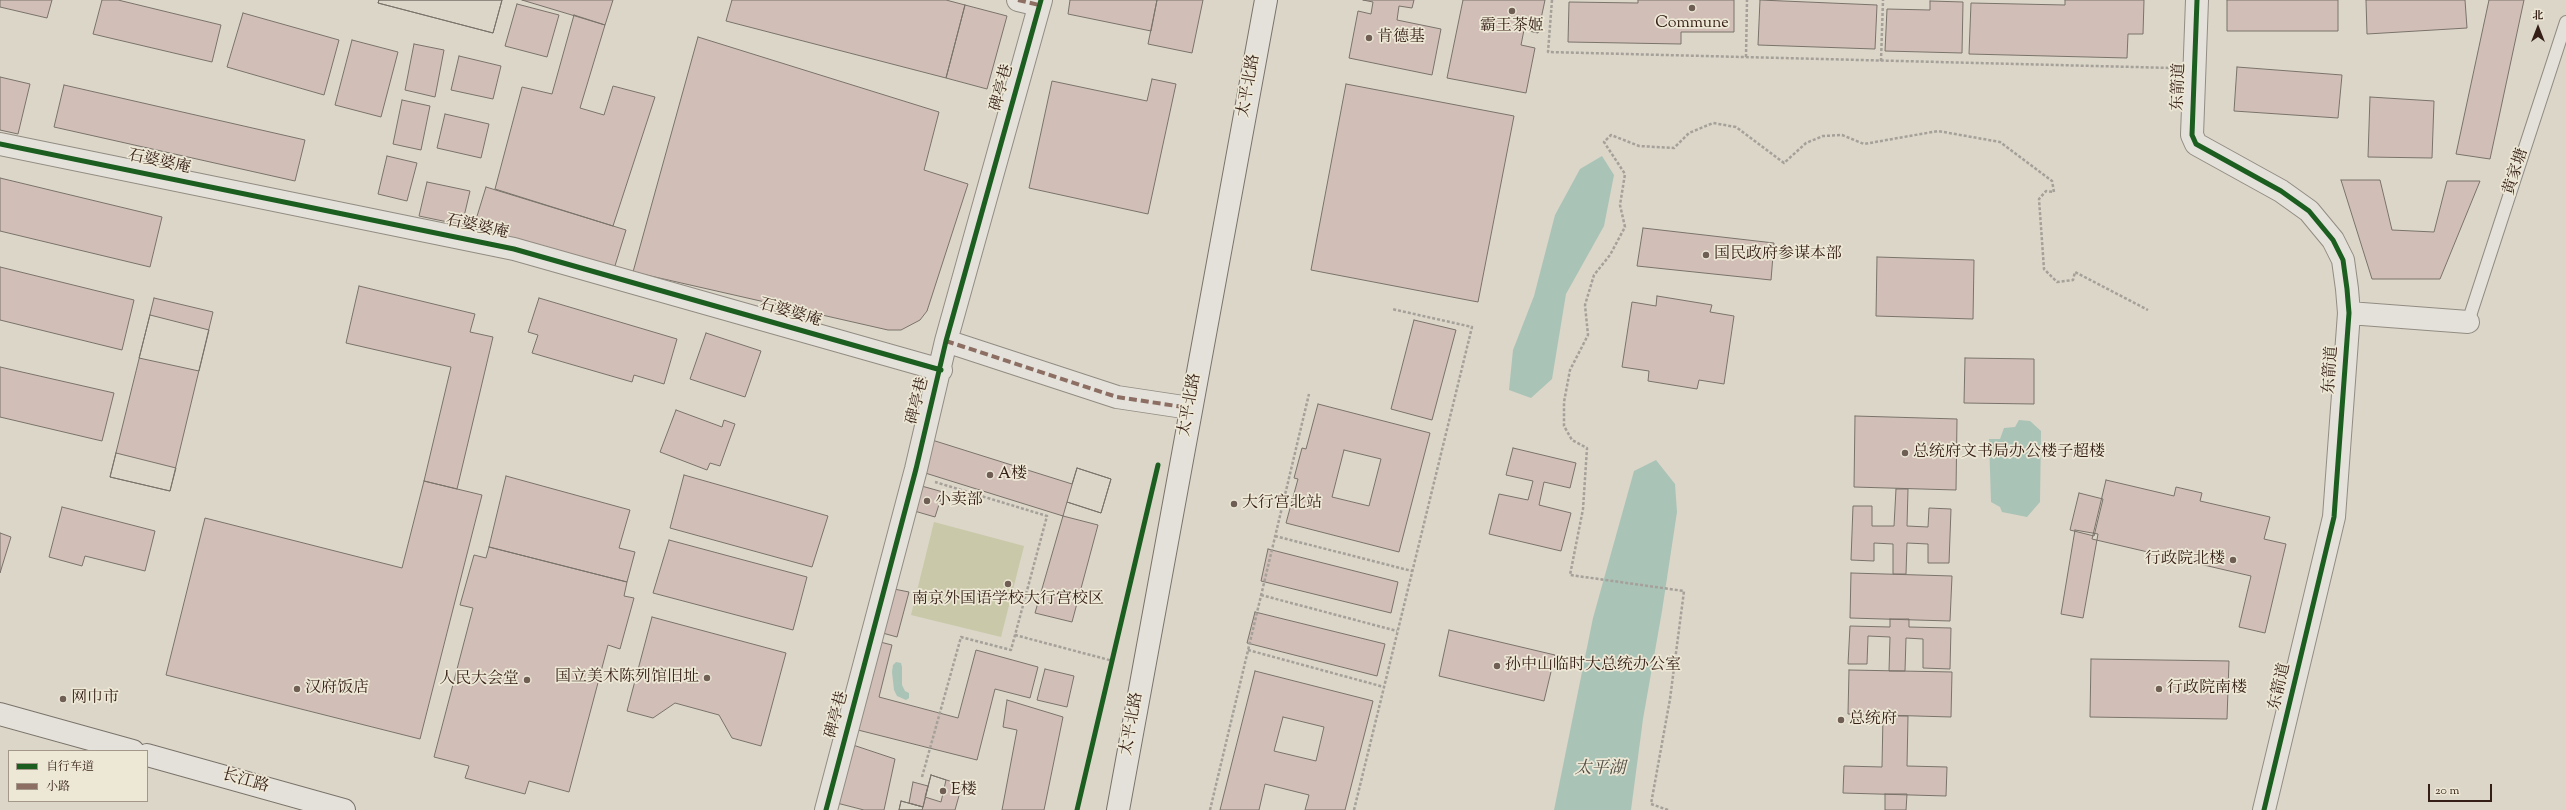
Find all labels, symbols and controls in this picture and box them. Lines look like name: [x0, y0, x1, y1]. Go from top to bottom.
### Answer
marker: Commune: [1687, 3, 1697, 13]
marker: 霸王茶姬: [1507, 6, 1517, 16]
north arrow: [2518, 8, 2558, 48]
text: 北: [2533, 8, 2544, 24]
place label: Commune: [1655, 14, 1729, 34]
place label: 霸王茶姬: [1480, 17, 1544, 37]
place label: 肯德基: [1377, 28, 1425, 48]
marker: 肯德基: [1364, 33, 1374, 43]
street label: 太平北路: [1235, 53, 1265, 119]
street label: 碑亭巷: [988, 62, 1018, 114]
street label: 东箭道: [2170, 63, 2190, 111]
street label: 黄家塘: [2500, 146, 2534, 198]
street label: 石婆婆庵: [126, 147, 192, 179]
street label: 石婆婆庵: [444, 212, 510, 244]
place label: 国民政府参谋本部: [1714, 245, 1842, 265]
marker: 国民政府参谋本部: [1701, 250, 1711, 260]
street label: 石婆婆庵: [757, 296, 823, 332]
street label: 东箭道: [2321, 345, 2343, 395]
street label: 太平北路: [1176, 372, 1206, 438]
street label: 碑亭巷: [904, 375, 934, 427]
place label: 总统府文书局办公楼子超楼: [1913, 443, 2105, 463]
marker: 总统府文书局办公楼子超楼: [1900, 448, 1910, 458]
place label: A楼: [998, 465, 1027, 485]
marker: A楼: [985, 470, 995, 480]
place label: 小卖部: [935, 491, 983, 511]
place label: 大行宫北站: [1242, 494, 1322, 514]
marker: 小卖部: [922, 496, 932, 506]
marker: 大行宫北站: [1229, 499, 1239, 509]
place label: 行政院北楼: [2145, 550, 2225, 570]
marker: 行政院北楼: [2228, 555, 2238, 565]
marker: 南京外国语学校大行宫校区: [1003, 579, 1013, 589]
place label: 南京外国语学校大行宫校区: [912, 590, 1104, 610]
place label: 孙中山临时大总统办公室: [1505, 656, 1681, 676]
marker: 孙中山临时大总统办公室: [1492, 661, 1502, 671]
street label: 东箭道: [2266, 661, 2296, 713]
place label: 国立美术陈列馆旧址: [555, 668, 699, 688]
place label: 人民大会堂: [439, 670, 519, 690]
marker: 国立美术陈列馆旧址: [702, 673, 712, 683]
marker: 人民大会堂: [522, 675, 532, 685]
place label: 汉府饭店: [305, 679, 369, 699]
place label: 行政院南楼: [2167, 679, 2247, 699]
marker: 汉府饭店: [292, 684, 302, 694]
marker: 行政院南楼: [2154, 684, 2164, 694]
place label: 网巾市: [71, 689, 119, 709]
street label: 碑亭巷: [823, 689, 853, 741]
street label: 太平北路: [1118, 691, 1148, 757]
marker: 网巾市: [58, 694, 68, 704]
place label: 总统府: [1849, 710, 1897, 730]
marker: 总统府: [1836, 715, 1846, 725]
legend: [8, 750, 148, 802]
text: 自行车道: [46, 758, 94, 776]
water label: 太平湖: [1575, 760, 1625, 780]
street label: 长江路: [219, 766, 271, 798]
scale bar: [2430, 776, 2494, 802]
text: 小路: [46, 778, 70, 796]
place label: E楼: [951, 781, 977, 801]
text: 20 m: [2435, 782, 2459, 800]
marker: E楼: [938, 786, 948, 796]

